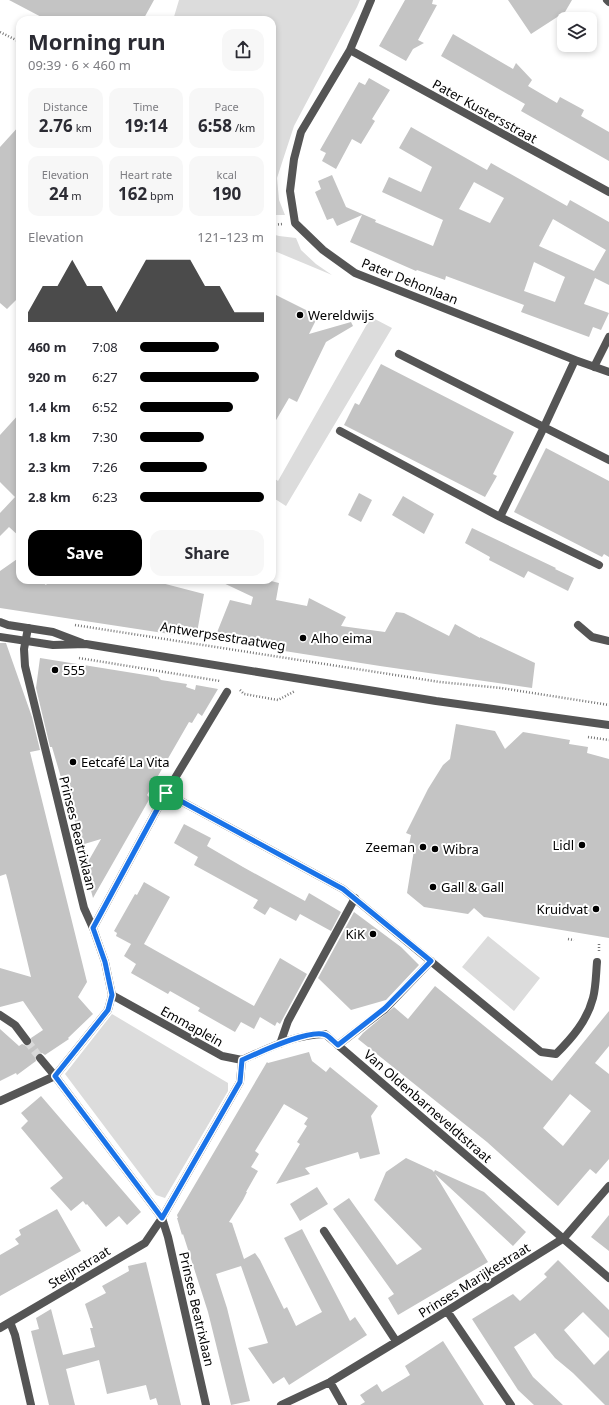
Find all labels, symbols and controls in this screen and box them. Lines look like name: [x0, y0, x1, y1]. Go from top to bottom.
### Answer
map controls: [557, 12, 597, 52]
button: layers: [557, 12, 597, 52]
text: Morning run: [28, 26, 166, 56]
button: share: [222, 29, 264, 71]
text: 09:39 · 6 × 460 m: [28, 56, 131, 74]
street label: Pater Kustersstraat: [429, 75, 541, 147]
text: Distance: [43, 99, 88, 114]
text: Time: [133, 99, 159, 114]
text: Pace: [215, 99, 239, 114]
text: 2.76: [39, 114, 73, 137]
text: 19:14: [124, 114, 168, 137]
text: 6:58: [198, 114, 232, 137]
text: km: [73, 120, 92, 135]
text: /km: [232, 120, 255, 135]
text: Elevation: [42, 167, 89, 182]
text: Heart rate: [120, 167, 172, 182]
text: kcal: [217, 167, 237, 182]
text: 24: [49, 182, 68, 205]
text: 162: [118, 182, 147, 205]
text: 190: [212, 182, 241, 205]
text: m: [68, 188, 82, 203]
text: bpm: [147, 188, 174, 203]
text: Elevation: [28, 228, 84, 246]
text: 121–123 m: [197, 228, 264, 246]
street label: Pater Dehonlaan: [359, 253, 461, 309]
place label: Wereldwijs: [308, 306, 374, 324]
marker: Wereldwijs: [295, 310, 305, 320]
text: 460 m: [28, 338, 66, 356]
text: 7:08: [92, 338, 118, 356]
text: 920 m: [28, 368, 66, 386]
text: 6:27: [92, 368, 118, 386]
text: 1.4 km: [28, 398, 71, 416]
text: 6:52: [92, 398, 118, 416]
text: 1.8 km: [28, 428, 71, 446]
text: 7:30: [92, 428, 118, 446]
text: 2.3 km: [28, 458, 71, 476]
text: 7:26: [92, 458, 118, 476]
text: 2.8 km: [28, 488, 71, 506]
text: 6:23: [92, 488, 118, 506]
button: Save: [28, 530, 142, 576]
button: Share: [150, 530, 264, 576]
street label: Antwerpsestraatweg: [159, 617, 287, 655]
place label: Alho eima: [311, 629, 372, 647]
marker: Alho eima: [298, 633, 308, 643]
place label: 555: [63, 661, 85, 679]
marker: 555: [50, 665, 60, 675]
place label: Eetcafé La Vita: [81, 753, 170, 771]
marker: Eetcafé La Vita: [68, 757, 78, 767]
street label: Prinses Beatrixlaan: [55, 774, 101, 892]
pin: [149, 776, 183, 810]
icon: arrive: [155, 782, 177, 804]
place label: Lidl: [552, 836, 574, 854]
place label: Zeeman: [365, 838, 415, 856]
place label: Wibra: [443, 840, 479, 858]
marker: Lidl: [577, 840, 587, 850]
marker: Zeeman: [418, 842, 428, 852]
marker: Wibra: [430, 844, 440, 854]
place label: Gall & Gall: [441, 878, 504, 896]
marker: Gall & Gall: [428, 882, 438, 892]
place label: Kruidvat: [537, 900, 588, 918]
marker: Kruidvat: [591, 904, 601, 914]
place label: KiK: [346, 925, 366, 943]
marker: KiK: [368, 929, 378, 939]
street label: Emmaplein: [158, 1001, 226, 1051]
street label: Van Oldenbarneveldtstraat: [360, 1045, 496, 1167]
street label: Prinses Marijkestraat: [415, 1238, 534, 1322]
street label: Steijnstraat: [45, 1241, 114, 1293]
street label: Prinses Beatrixlaan: [175, 1250, 219, 1368]

